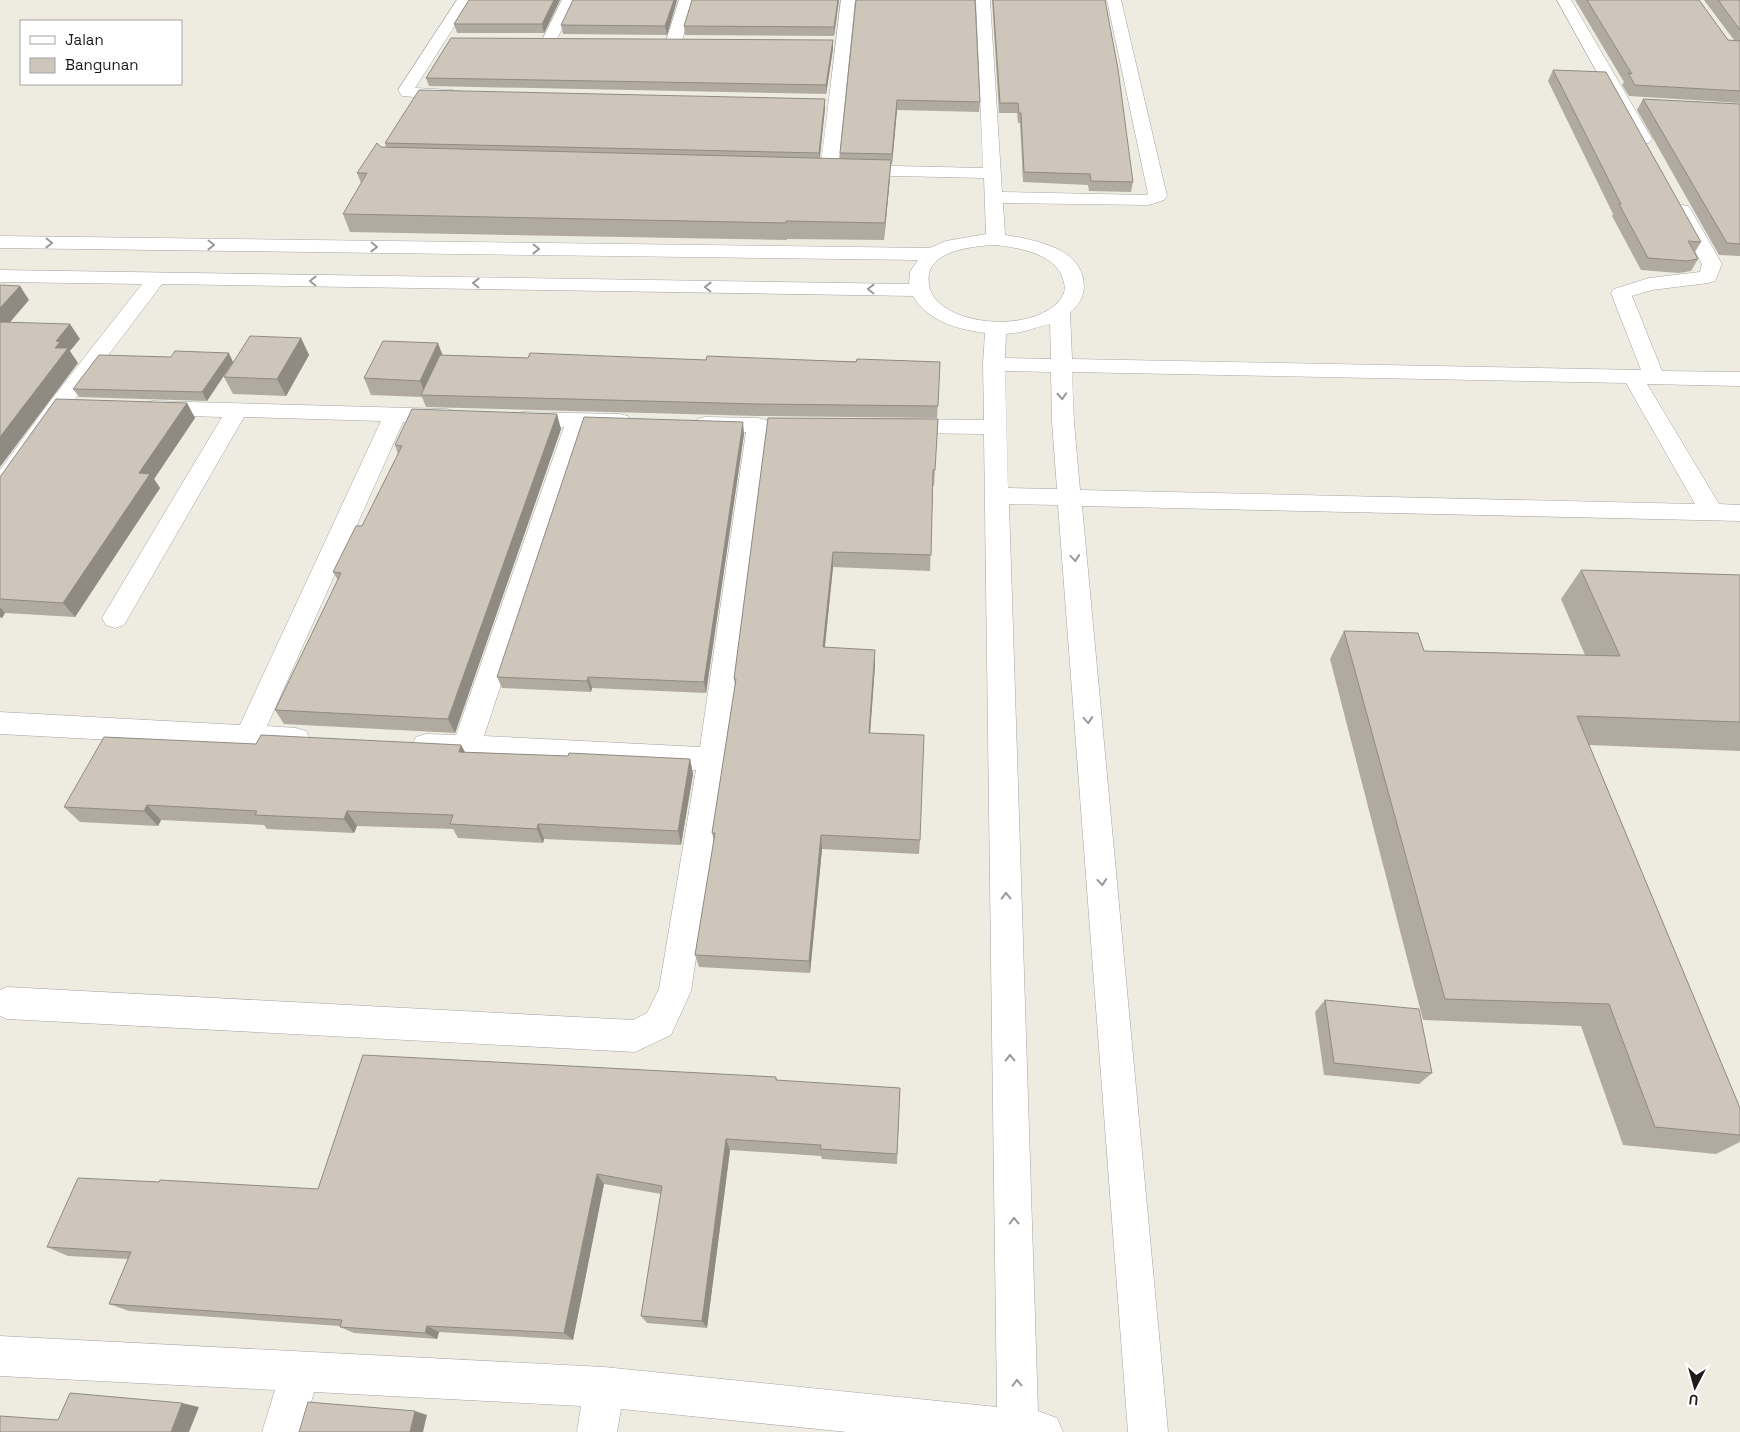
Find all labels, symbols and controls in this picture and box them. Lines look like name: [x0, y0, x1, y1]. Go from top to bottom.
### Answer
legend: [20, 20, 182, 85]
text: Jalan: [65, 30, 104, 49]
text: Bangunan: [65, 55, 139, 74]
one-way arrow: [45, 238, 53, 248]
one-way arrow: [208, 240, 215, 250]
one-way arrow: [370, 242, 378, 252]
one-way arrow: [532, 244, 540, 254]
one-way arrow: [309, 276, 317, 286]
one-way arrow: [472, 278, 480, 289]
one-way arrow: [704, 282, 712, 292]
one-way arrow: [867, 284, 874, 294]
one-way arrow: [1056, 392, 1067, 400]
one-way arrow: [1069, 554, 1080, 562]
one-way arrow: [1082, 716, 1093, 724]
one-way arrow: [1096, 878, 1107, 886]
one-way arrow: [1001, 892, 1012, 900]
one-way arrow: [1005, 1054, 1015, 1062]
one-way arrow: [1008, 1217, 1019, 1225]
north arrow: [1670, 1362, 1720, 1412]
one-way arrow: [1012, 1379, 1022, 1387]
text: U: [1688, 1390, 1699, 1409]

